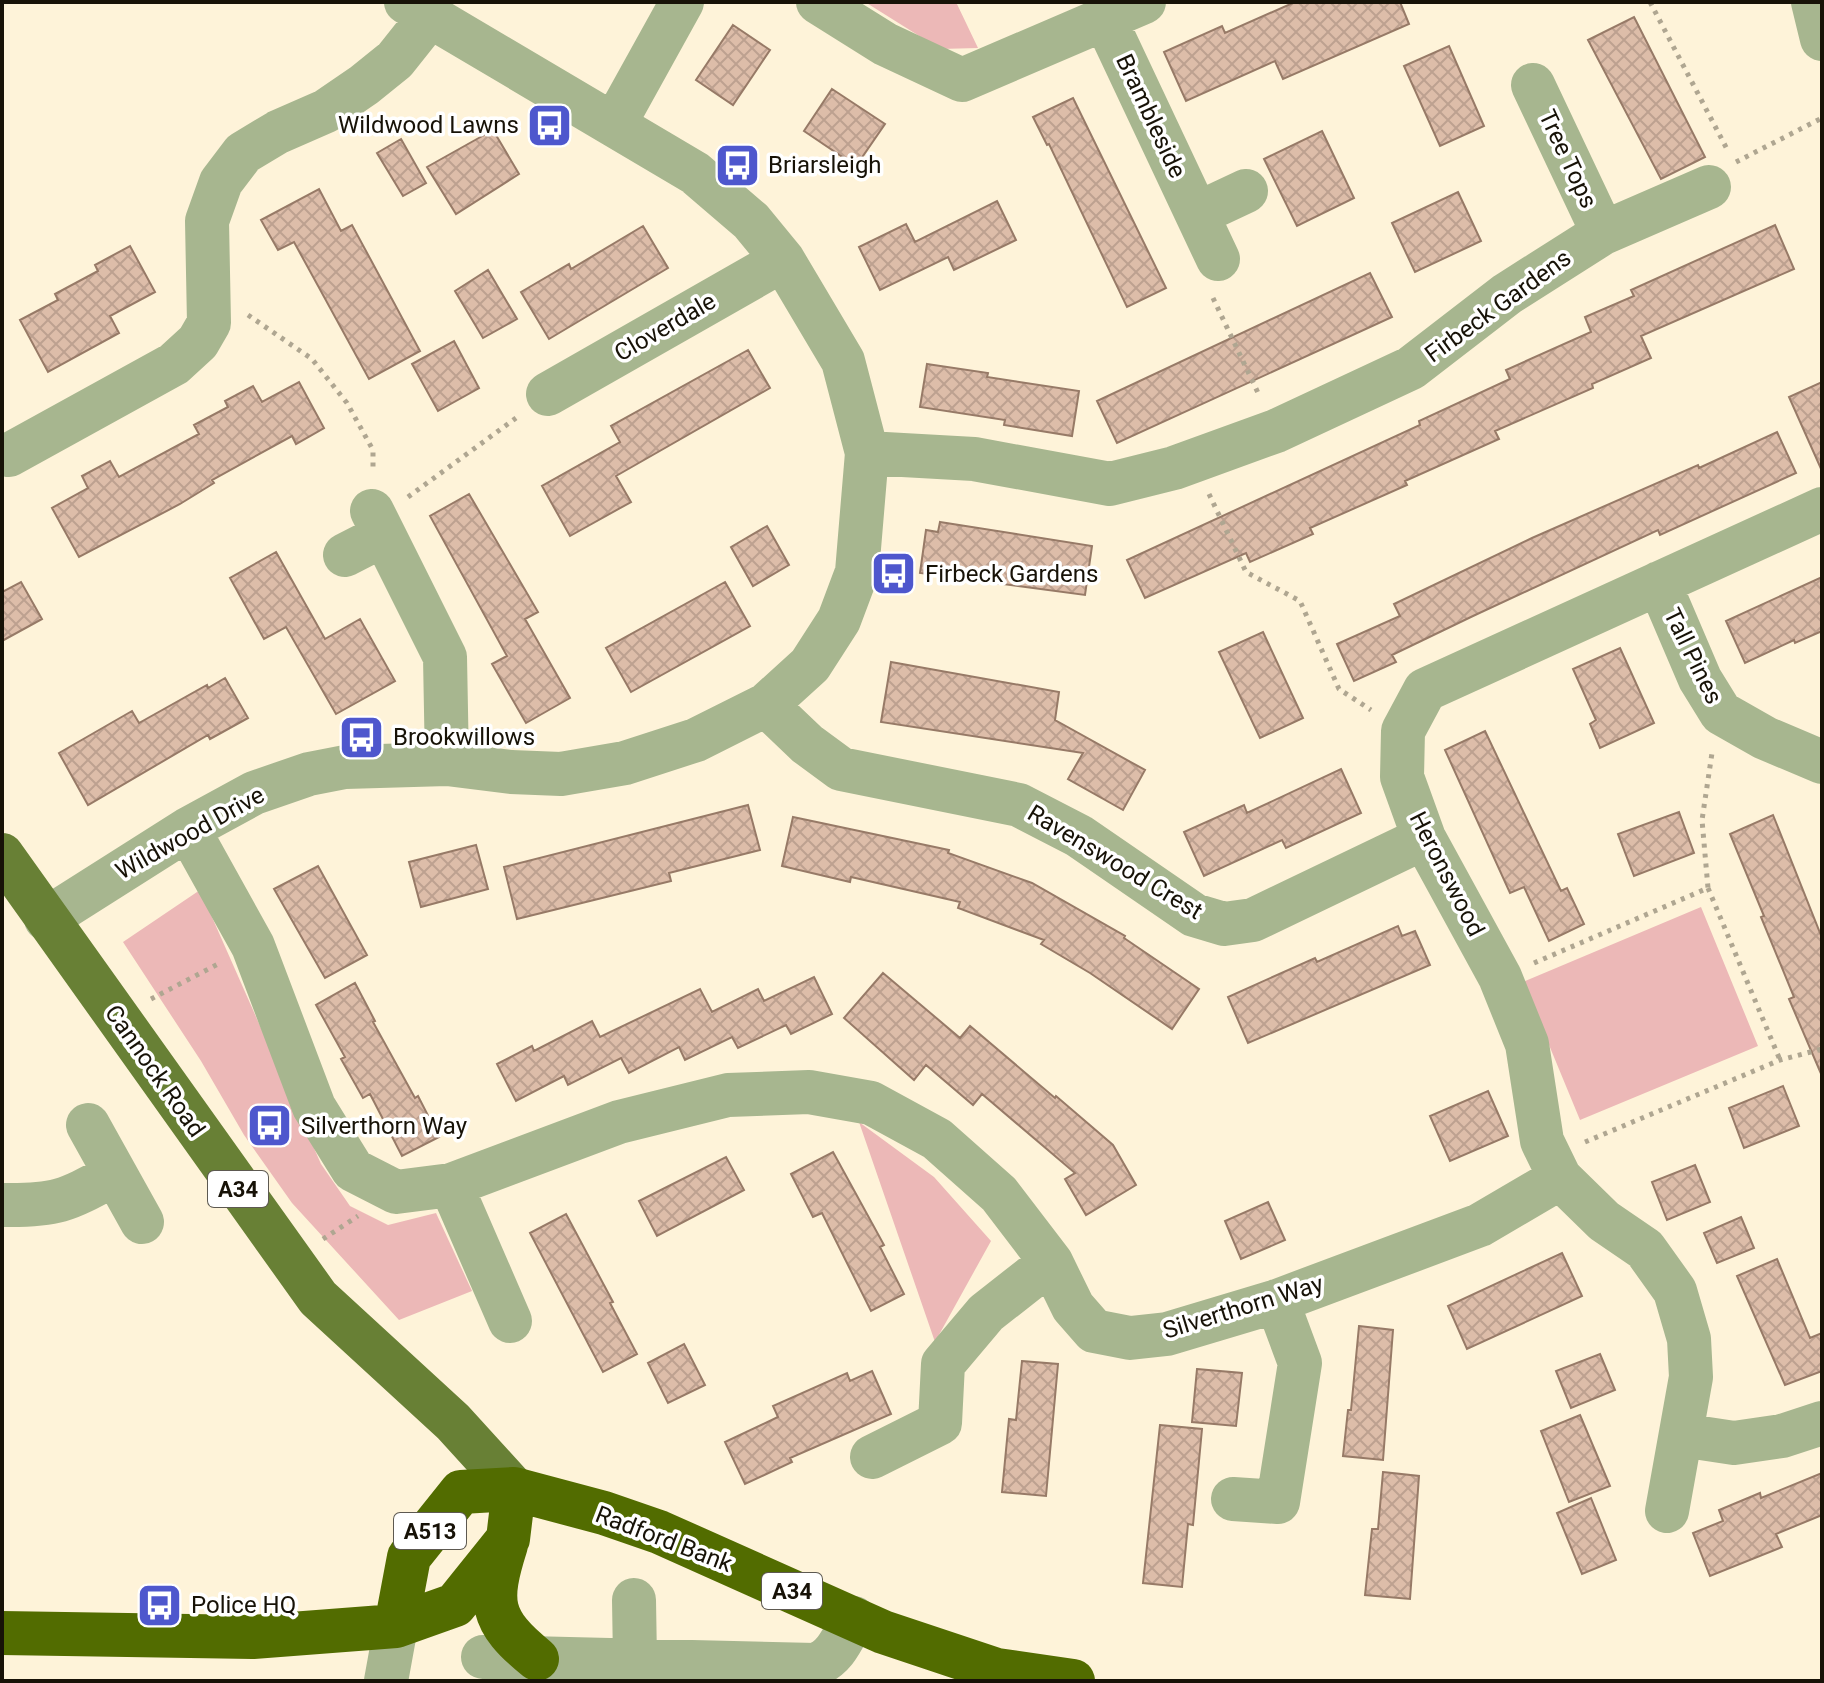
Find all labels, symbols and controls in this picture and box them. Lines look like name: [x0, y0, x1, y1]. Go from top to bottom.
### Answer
street label: Brambleside: [1110, 50, 1192, 182]
bus stop icon: Wildwood Lawns: [526, 101, 574, 149]
street label: Tree Tops: [1533, 106, 1603, 212]
place label: Wildwood Lawns: [338, 111, 519, 139]
bus stop icon: Briarsleigh: [713, 141, 761, 189]
place label: Briarsleigh: [768, 151, 882, 179]
street label: Firbeck Gardens: [1420, 244, 1576, 368]
street label: Cloverdale: [609, 287, 721, 367]
bus stop icon: Firbeck Gardens: [870, 550, 918, 598]
place label: Firbeck Gardens: [925, 560, 1098, 588]
street label: Tall Pines: [1658, 604, 1728, 708]
bus stop icon: Brookwillows: [338, 713, 386, 761]
place label: Brookwillows: [393, 723, 535, 751]
street label: Wildwood Drive: [111, 781, 269, 885]
street label: Ravenswood Crest: [1023, 799, 1208, 925]
street label: Heronswood: [1404, 807, 1490, 941]
street label: Cannock Road: [99, 1000, 211, 1142]
bus stop icon: Silverthorn Way: [246, 1102, 294, 1150]
place label: Silverthorn Way: [301, 1112, 468, 1140]
road number: A34: [208, 1171, 268, 1207]
street label: Silverthorn Way: [1159, 1269, 1327, 1345]
street label: Radford Bank: [592, 1500, 737, 1578]
road number: A513: [394, 1513, 466, 1549]
road number: A34: [762, 1573, 822, 1609]
bus stop icon: Police HQ: [136, 1581, 184, 1629]
place label: Police HQ: [191, 1591, 296, 1619]

